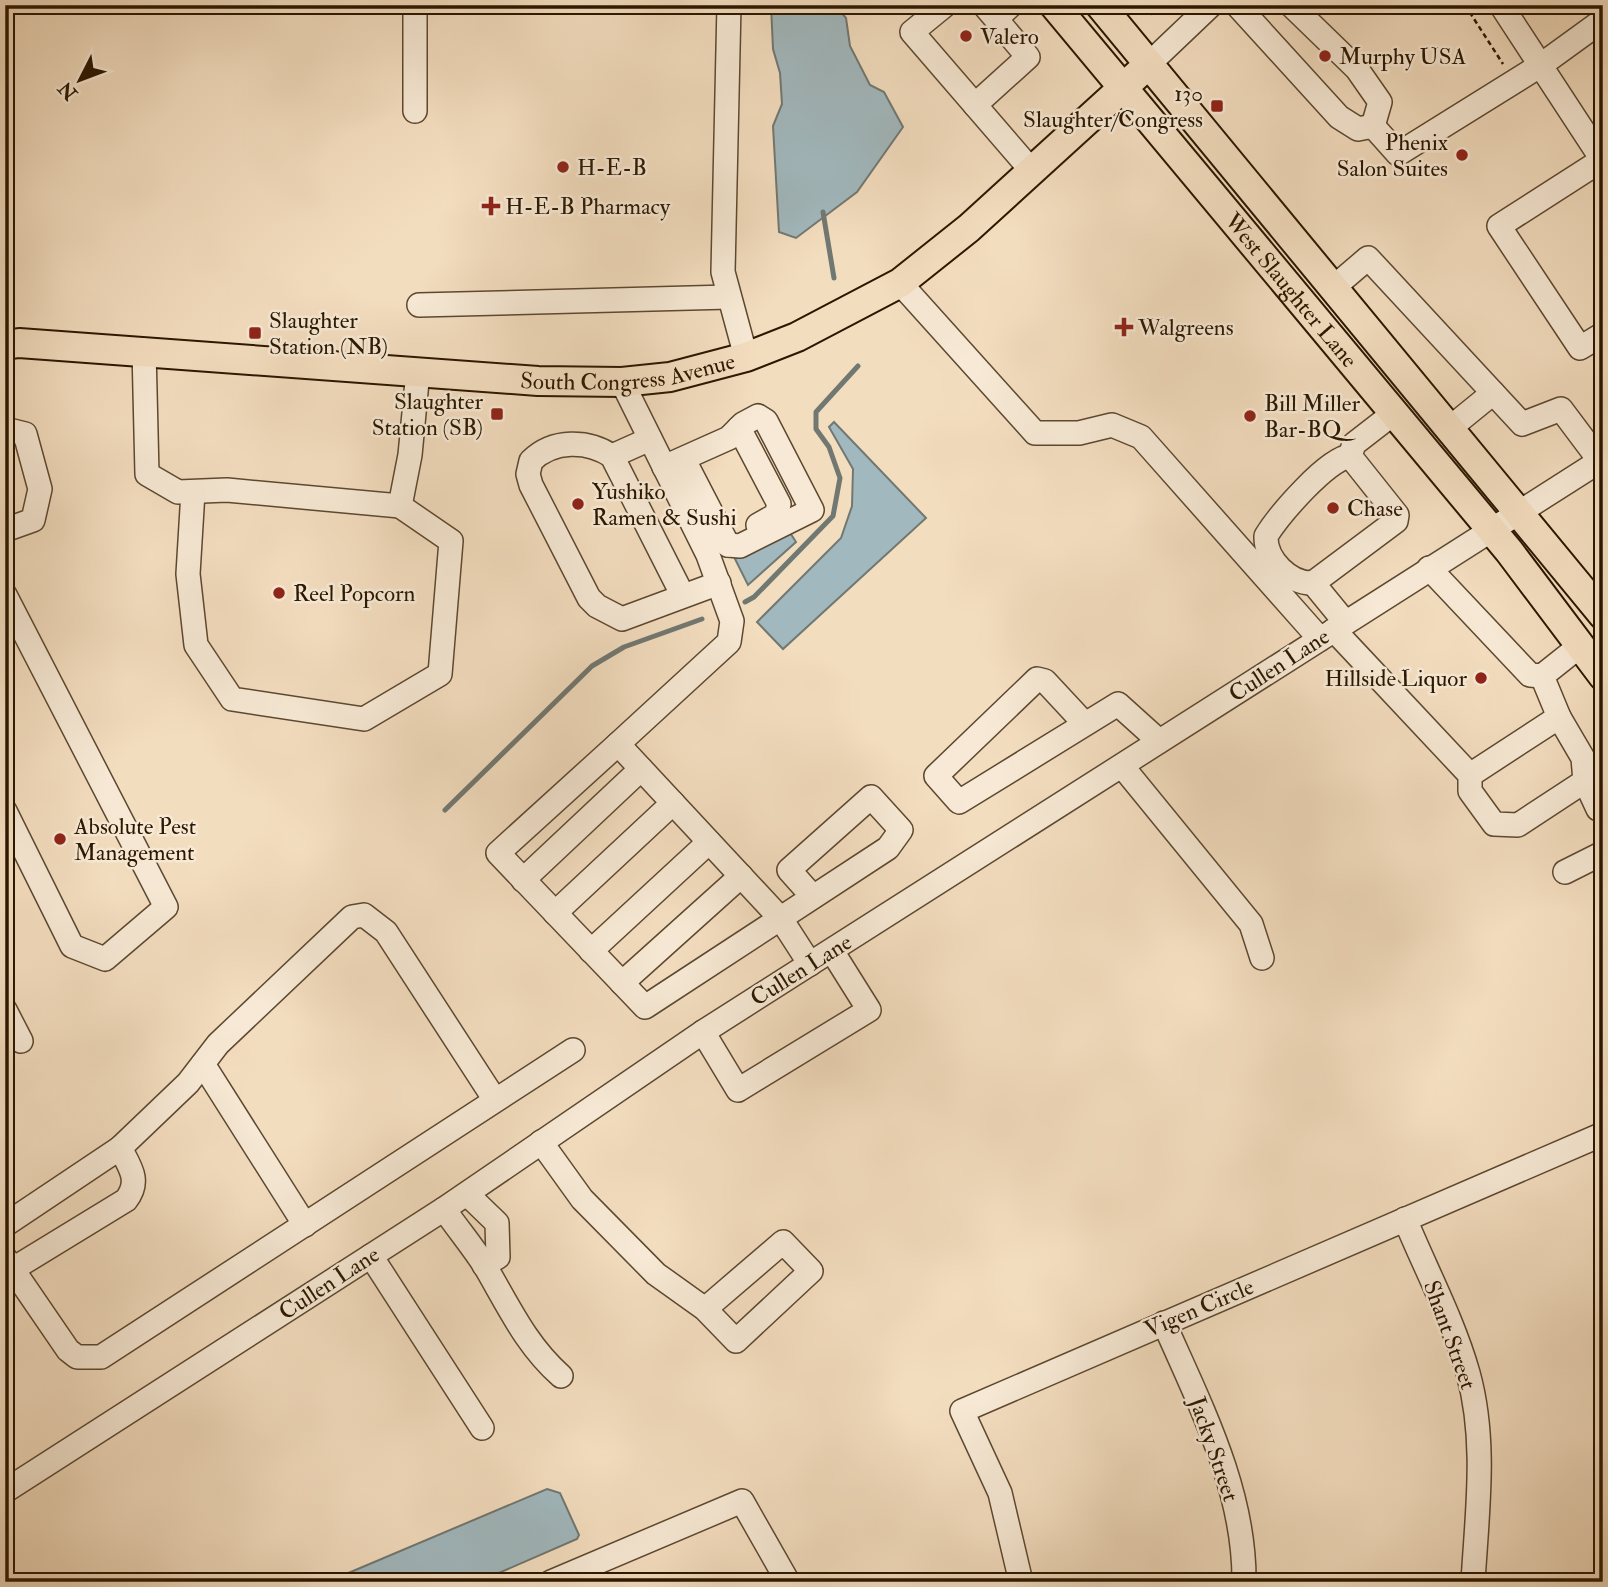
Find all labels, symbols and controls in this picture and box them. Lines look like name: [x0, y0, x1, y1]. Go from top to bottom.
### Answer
place label: Valero: [980, 22, 1039, 51]
marker: Valero: [958, 28, 974, 44]
place label: Murphy USA: [1339, 42, 1467, 72]
north arrow: [46, 46, 116, 116]
marker: Murphy USA: [1317, 48, 1333, 64]
text: N: [53, 76, 83, 106]
place label: 130 Slaughter/Congress: [1023, 79, 1203, 134]
marker: 130 Slaughter/Congress: [1209, 98, 1225, 114]
place label: Phenix Salon Suites: [1337, 128, 1448, 183]
marker: Phenix Salon Suites: [1454, 147, 1470, 163]
place label: H-E-B: [577, 153, 647, 182]
marker: H-E-B: [555, 159, 571, 175]
place label: H-E-B Pharmacy: [505, 192, 671, 221]
marker: H-E-B Pharmacy: [483, 198, 499, 214]
street label: West Slaughter Lane: [1218, 206, 1365, 374]
place label: Slaughter Station (NB): [269, 306, 388, 361]
place label: Walgreens: [1137, 313, 1234, 342]
marker: Walgreens: [1116, 319, 1132, 335]
marker: Slaughter Station (NB): [247, 325, 263, 341]
street label: South Congress Avenue: [519, 346, 738, 397]
place label: Slaughter Station (SB): [372, 387, 483, 442]
place label: Bill Miller Bar-BQ: [1264, 389, 1360, 444]
marker: Slaughter Station (SB): [489, 406, 505, 422]
marker: Bill Miller Bar-BQ: [1242, 408, 1258, 424]
place label: Yushiko Ramen & Sushi: [592, 477, 737, 532]
place label: Chase: [1347, 494, 1403, 523]
marker: Yushiko Ramen & Sushi: [570, 496, 586, 512]
marker: Chase: [1325, 500, 1341, 516]
place label: Reel Popcorn: [293, 579, 416, 609]
marker: Reel Popcorn: [271, 585, 287, 601]
street label: Cullen Lane: [1223, 622, 1335, 708]
place label: Hillside Liquor: [1324, 664, 1467, 693]
marker: Hillside Liquor: [1473, 670, 1489, 686]
place label: Absolute Pest Management: [73, 812, 196, 867]
marker: Absolute Pest Management: [52, 831, 68, 847]
street label: Cullen Lane: [745, 927, 857, 1013]
street label: Cullen Lane: [273, 1240, 385, 1326]
street label: Vigen Circle: [1140, 1272, 1258, 1344]
street label: Shant Street: [1417, 1277, 1483, 1393]
street label: Jacky Street: [1182, 1392, 1245, 1505]

